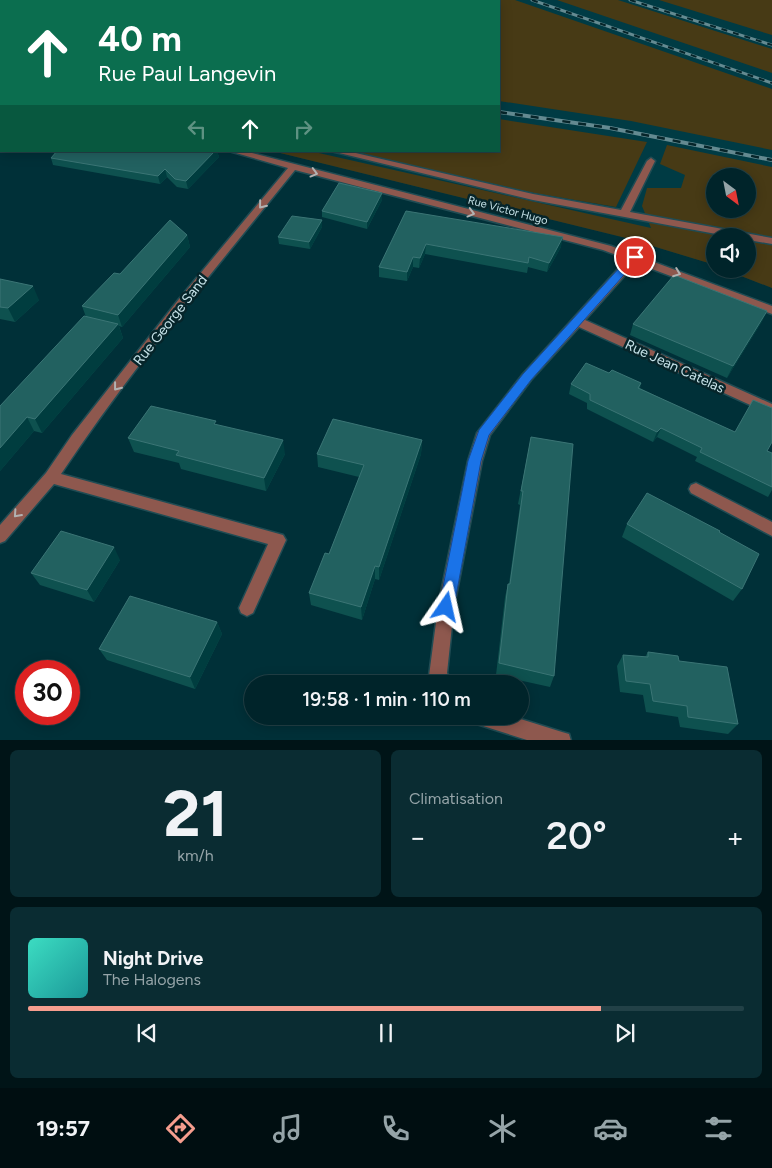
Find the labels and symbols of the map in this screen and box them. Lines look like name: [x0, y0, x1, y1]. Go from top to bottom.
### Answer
one-way arrow: [309, 167, 317, 177]
north arrow: [706, 168, 756, 218]
street label: Rue Victor Hugo: [467, 194, 549, 227]
one-way arrow: [260, 199, 268, 208]
one-way arrow: [467, 207, 476, 218]
pin: [614, 236, 656, 278]
one-way arrow: [672, 267, 681, 278]
street label: Rue George Sand: [130, 272, 211, 369]
street label: Rue Jean Catelas: [622, 336, 727, 397]
one-way arrow: [115, 381, 123, 390]
one-way arrow: [14, 509, 23, 518]
position arrow: [419, 580, 471, 632]
speed limit sign: 30: [15, 660, 80, 725]

